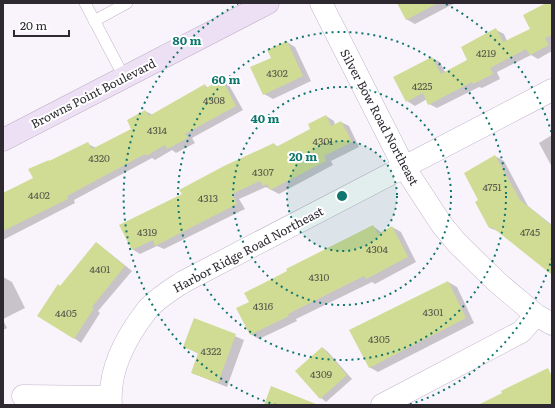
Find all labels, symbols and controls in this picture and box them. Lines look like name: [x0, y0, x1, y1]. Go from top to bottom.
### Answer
scale bar: [14, 12, 69, 38]
text: 20 m: [20, 16, 47, 34]
text: 80 m: [173, 31, 201, 49]
house number: 4219: [476, 45, 496, 60]
street label: Silver Bow Road Northeast: [336, 46, 424, 189]
street label: Browns Point Boulevard: [27, 53, 159, 132]
house number: 4302: [266, 65, 288, 80]
text: 60 m: [212, 70, 240, 88]
house number: 4225: [412, 78, 432, 93]
house number: 4308: [203, 92, 226, 107]
text: 40 m: [251, 109, 280, 127]
house number: 4314: [147, 122, 168, 137]
house number: 4301: [313, 133, 333, 148]
text: 20 m: [289, 147, 317, 165]
house number: 4320: [88, 150, 110, 165]
house number: 4307: [252, 164, 274, 179]
house number: 4751: [482, 179, 502, 194]
house number: 4402: [28, 187, 50, 202]
centre of rings: [335, 189, 349, 203]
house number: 4313: [198, 190, 218, 205]
street label: Harbor Ridge Road Northeast: [170, 201, 327, 296]
house number: 4319: [137, 224, 157, 239]
house number: 4745: [520, 224, 540, 239]
house number: 4304: [366, 241, 389, 256]
house number: 4401: [90, 261, 110, 276]
house number: 4310: [309, 269, 330, 284]
house number: 4316: [253, 298, 274, 313]
house number: 4301: [423, 304, 443, 319]
house number: 4405: [55, 305, 77, 320]
house number: 4305: [368, 331, 390, 346]
house number: 4322: [201, 343, 221, 358]
house number: 4309: [310, 366, 332, 381]

